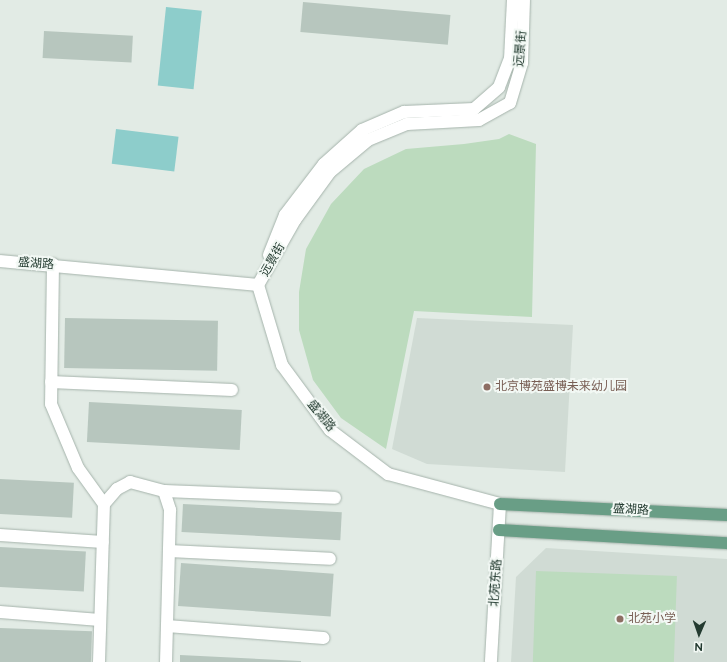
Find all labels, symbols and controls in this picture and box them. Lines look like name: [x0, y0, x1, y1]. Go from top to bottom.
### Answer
street label: 远景街: [512, 30, 530, 68]
street label: 远景街: [258, 241, 288, 279]
street label: 盛湖路: [18, 256, 54, 272]
place label: 北京博苑盛博未来幼儿园: [495, 380, 627, 394]
marker: 北京博苑盛博未来幼儿园: [482, 382, 492, 392]
street label: 盛湖路: [304, 397, 338, 435]
street label: 盛湖路: [613, 502, 649, 518]
street label: 北苑东路: [487, 559, 505, 607]
place label: 北苑小学: [628, 612, 676, 626]
marker: 北苑小学: [615, 614, 625, 624]
north arrow: [679, 614, 719, 654]
text: N: [694, 640, 703, 653]

